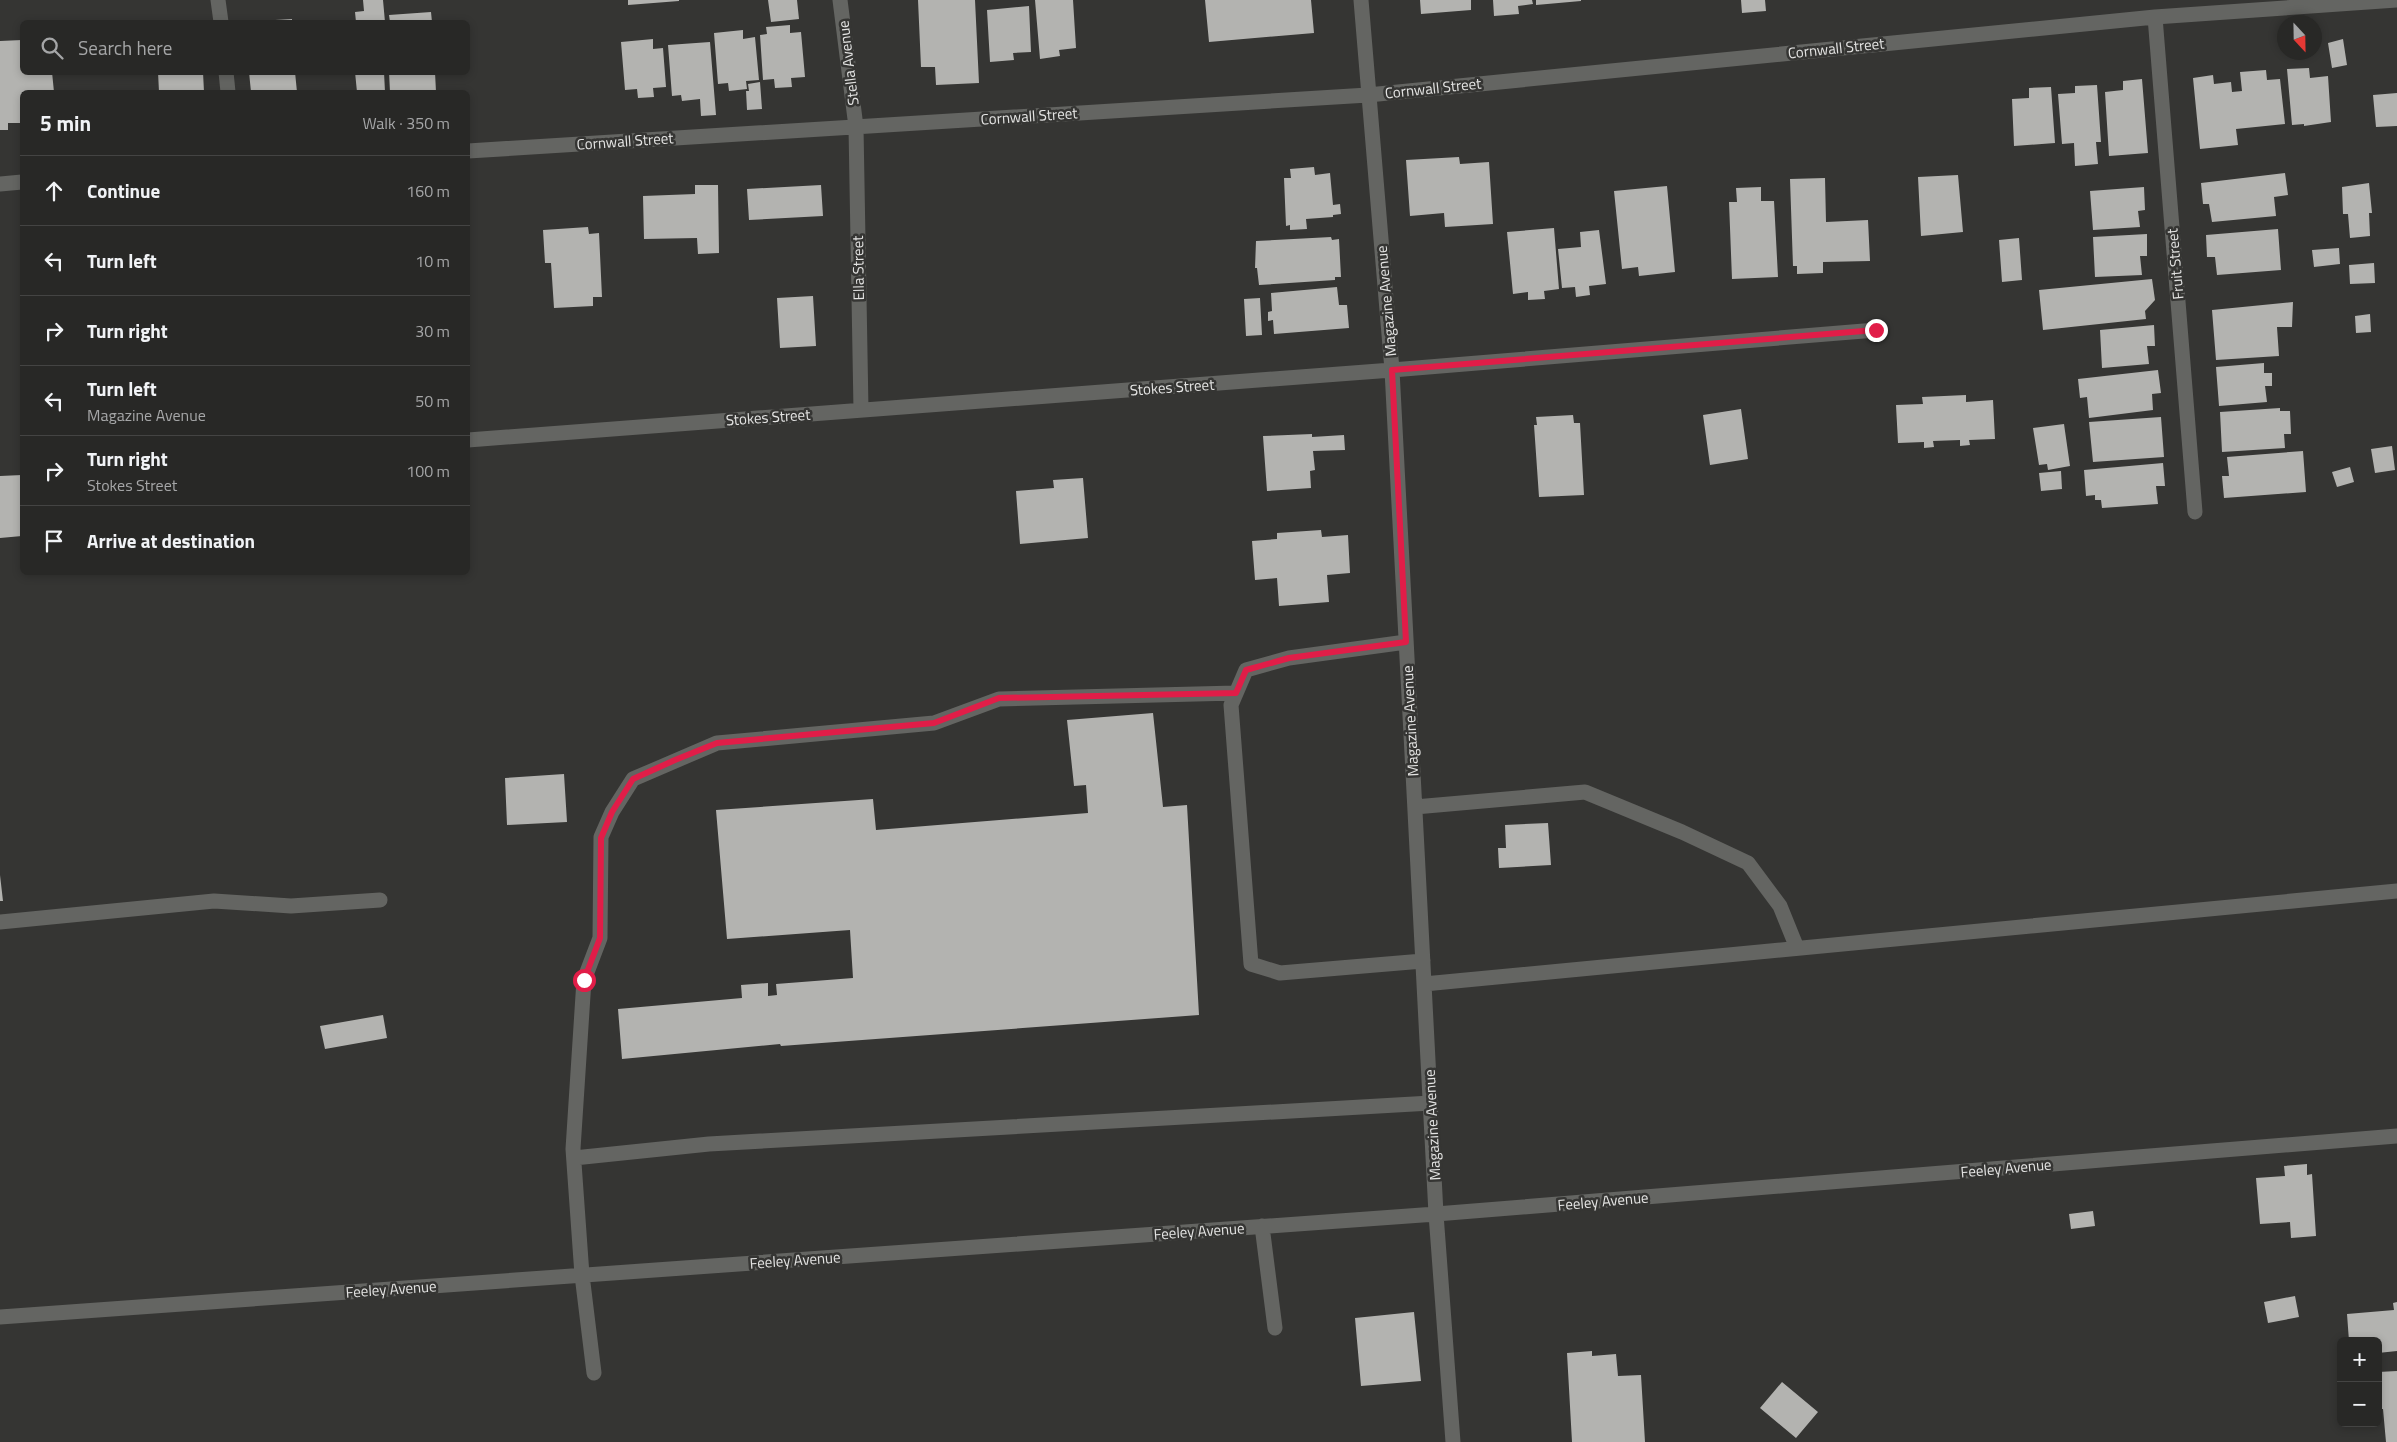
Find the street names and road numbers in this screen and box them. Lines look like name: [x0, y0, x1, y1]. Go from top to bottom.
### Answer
street label: Stella Avenue: [831, 19, 865, 107]
street label: Cornwall Street: [1787, 31, 1886, 65]
street label: Cornwall Street: [1384, 71, 1483, 105]
street label: Cornwall Street: [980, 101, 1079, 131]
street label: Cornwall Street: [576, 126, 675, 156]
street label: Fruit Street: [2160, 227, 2190, 300]
street label: Ella Street: [846, 235, 870, 301]
street label: Magazine Avenue: [1370, 245, 1402, 357]
street label: Stokes Street: [1129, 373, 1216, 401]
street label: Stokes Street: [725, 403, 812, 431]
street label: Magazine Avenue: [1396, 665, 1424, 777]
street label: Magazine Avenue: [1418, 1069, 1446, 1181]
street label: Feeley Avenue: [1960, 1153, 2052, 1183]
street label: Feeley Avenue: [1557, 1186, 1649, 1216]
street label: Feeley Avenue: [1153, 1216, 1245, 1246]
street label: Feeley Avenue: [749, 1245, 841, 1275]
street label: Feeley Avenue: [345, 1274, 437, 1304]

